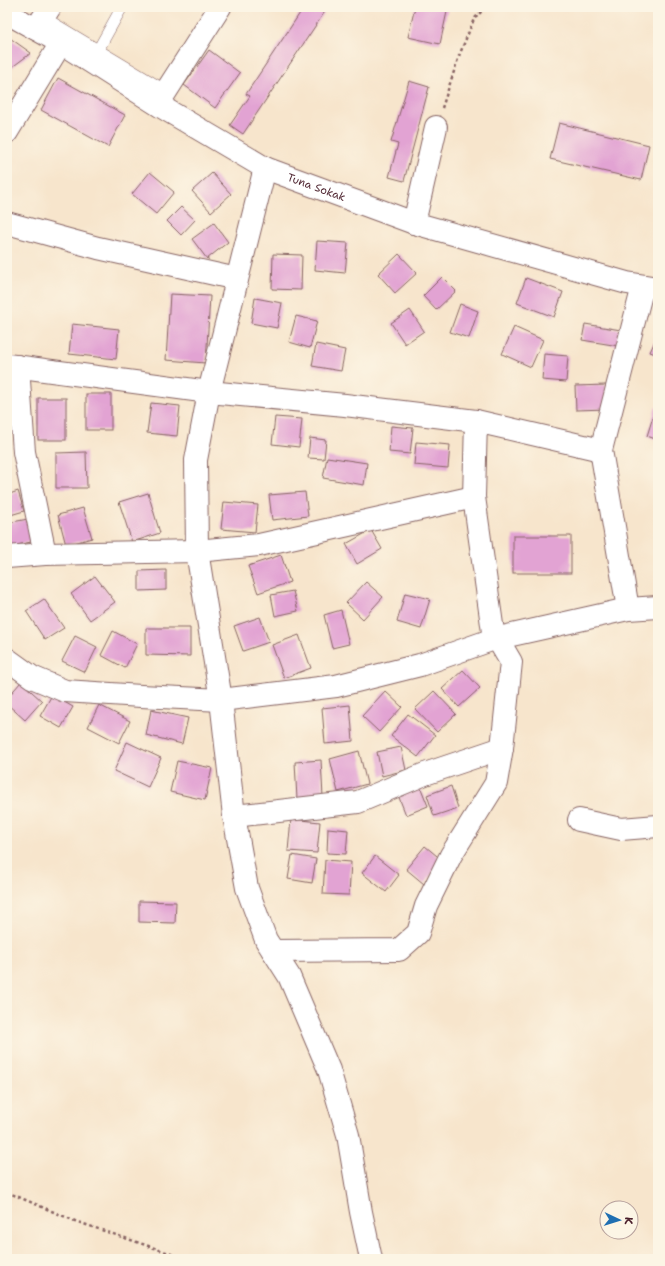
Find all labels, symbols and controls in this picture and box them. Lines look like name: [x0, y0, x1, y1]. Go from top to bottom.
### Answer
street label: Tuna Sokak: [285, 169, 348, 205]
north arrow: [599, 1200, 639, 1240]
text: K: [621, 1216, 636, 1225]

